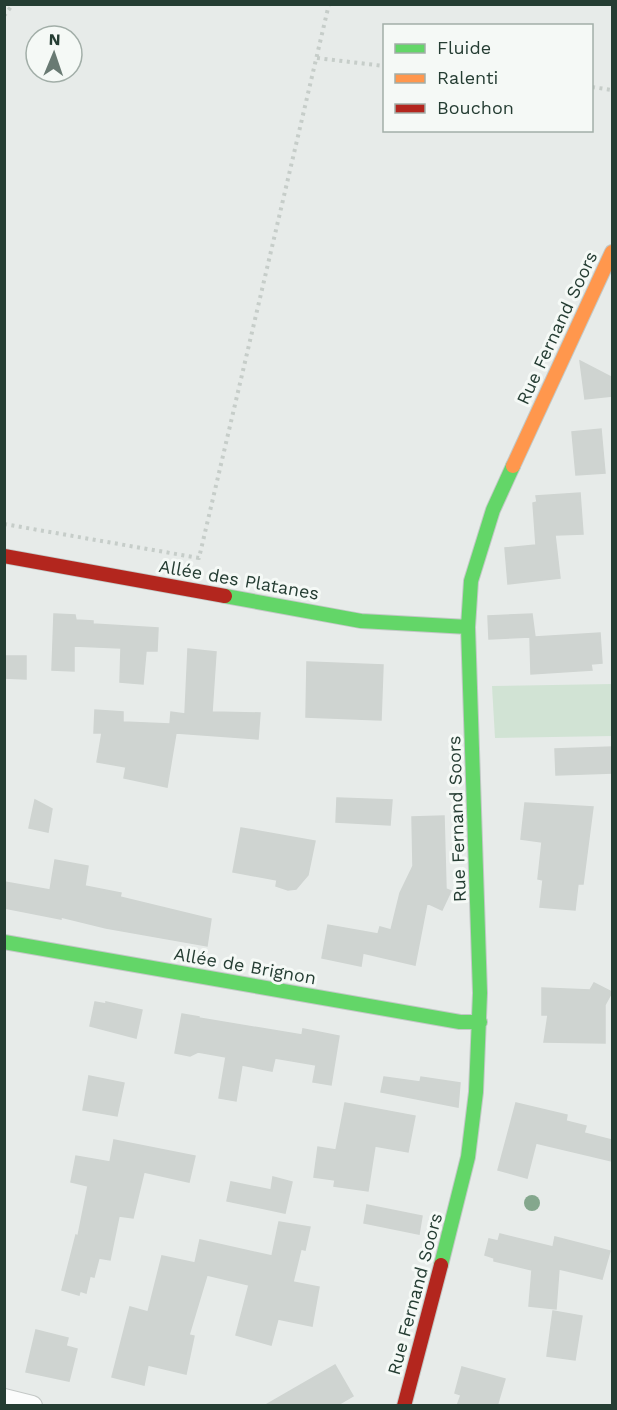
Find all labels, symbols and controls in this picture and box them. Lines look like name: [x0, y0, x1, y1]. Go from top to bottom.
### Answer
north arrow: [24, 24, 84, 84]
legend: [383, 24, 593, 132]
text: N: [48, 30, 61, 49]
text: Fluide: [437, 37, 491, 58]
text: Ralenti: [437, 67, 498, 88]
text: Bouchon: [437, 97, 514, 118]
street label: Rue Fernand Soors: [512, 248, 601, 408]
street label: Allée des Platanes: [157, 555, 321, 604]
street label: Rue Fernand Soors: [443, 735, 470, 903]
street label: Allée de Brignon: [172, 943, 318, 988]
street label: Rue Fernand Soors: [383, 1211, 446, 1377]

